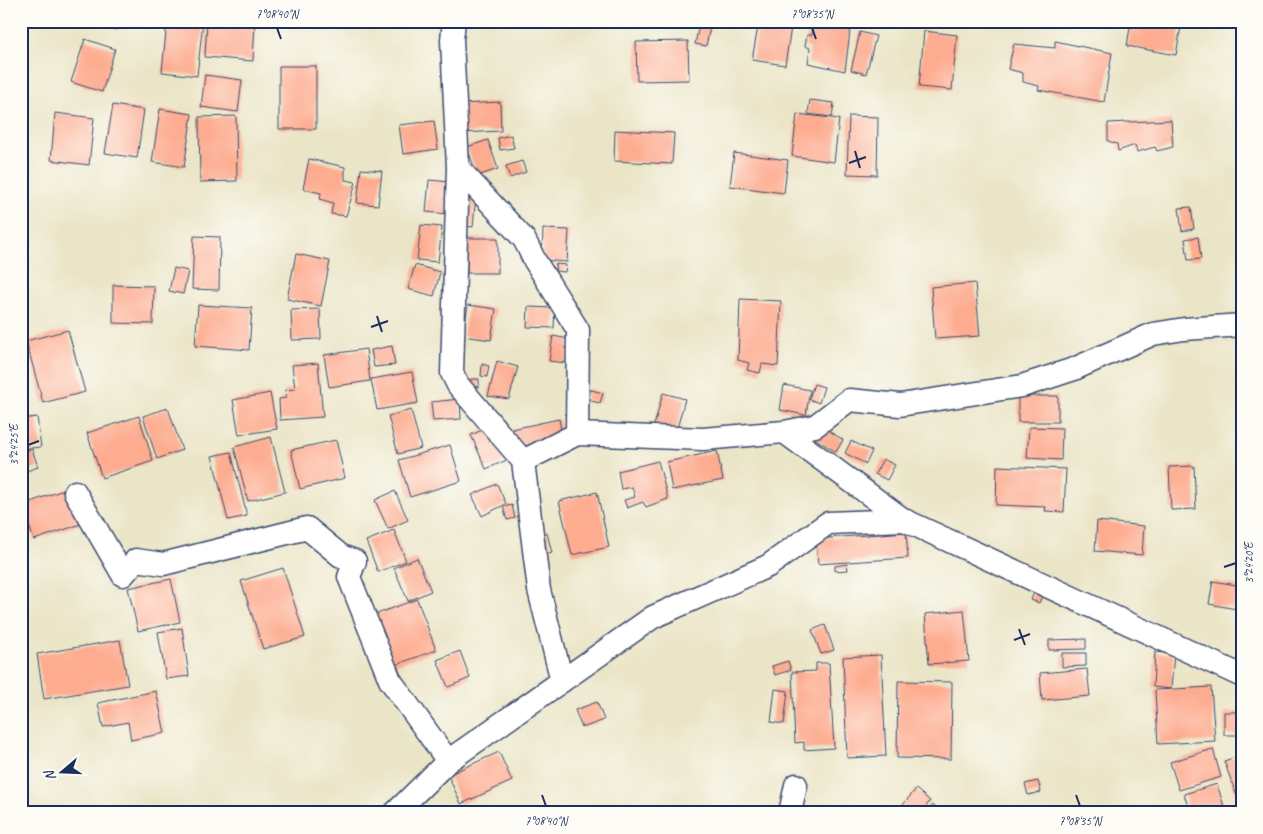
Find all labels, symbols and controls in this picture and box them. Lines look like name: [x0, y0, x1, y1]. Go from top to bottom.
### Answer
text: 7°08'40"N: [256, 6, 300, 22]
text: 7°08'35"N: [791, 6, 835, 22]
text: 3°24'25"E: [6, 423, 22, 466]
text: 3°24'20"E: [1241, 541, 1257, 584]
north arrow: [38, 746, 88, 796]
text: N: [40, 767, 60, 783]
text: 7°08'40"N: [525, 813, 569, 829]
text: 7°08'35"N: [1059, 813, 1103, 829]

